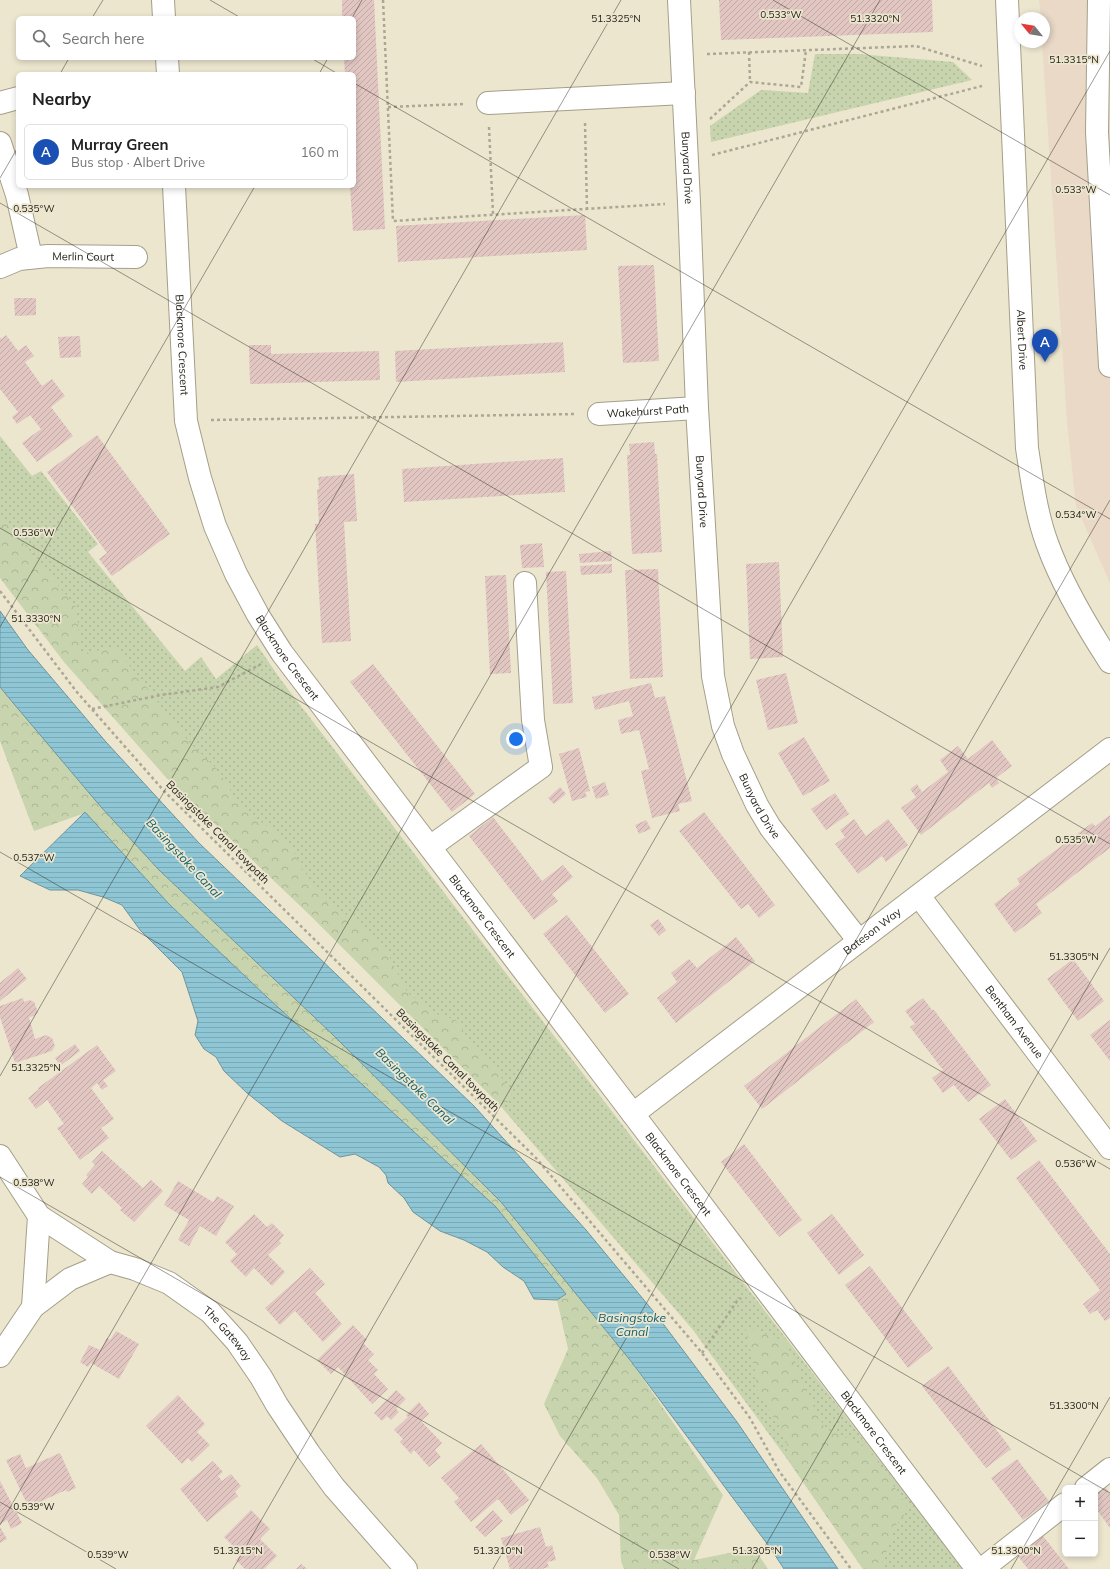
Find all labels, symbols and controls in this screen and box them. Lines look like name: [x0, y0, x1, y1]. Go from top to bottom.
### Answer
text: 0.533°W: [760, 8, 802, 21]
text: 51.3325°N: [591, 12, 641, 25]
text: 51.3320°N: [850, 12, 900, 25]
north arrow: [1014, 12, 1050, 48]
search box: [16, 16, 356, 60]
icon: search: [30, 27, 52, 49]
text: Search here: [62, 29, 144, 48]
text: 51.3315°N: [1049, 53, 1099, 66]
text: Nearby: [32, 88, 91, 109]
street label: Bunyard Drive: [679, 131, 696, 204]
text: Murray Green: [71, 135, 169, 154]
text: A: [41, 144, 51, 160]
text: 160 m: [301, 144, 339, 160]
text: Bus stop · Albert Drive: [71, 154, 205, 170]
text: 0.533°W: [1055, 183, 1097, 196]
text: 0.535°W: [13, 202, 55, 215]
street label: Merlin Court: [52, 249, 114, 264]
street label: Blackmore Crescent: [173, 294, 192, 396]
street label: Albert Drive: [1014, 309, 1031, 370]
pin: A: [1032, 329, 1058, 362]
street label: Wakehurst Path: [606, 401, 689, 421]
street label: Bunyard Drive: [693, 455, 711, 528]
text: 0.534°W: [1055, 508, 1097, 521]
text: 0.536°W: [13, 526, 55, 539]
text: 51.3330°N: [11, 612, 61, 625]
street label: Blackmore Crescent: [253, 612, 322, 703]
your location: [506, 729, 526, 749]
street label: Bunyard Drive: [736, 771, 783, 841]
street label: Basingstoke Canal towpath: [164, 778, 272, 886]
water label: Basingstoke Canal: [144, 815, 224, 901]
text: 0.535°W: [1055, 833, 1097, 846]
text: 0.537°W: [13, 851, 55, 864]
street label: Blackmore Crescent: [446, 872, 519, 961]
street label: Bateson Way: [840, 904, 904, 958]
text: 51.3305°N: [1049, 950, 1099, 963]
street label: Bentham Avenue: [982, 983, 1047, 1061]
street label: Basingstoke Canal towpath: [394, 1006, 502, 1114]
water label: Basingstoke Canal: [373, 1045, 457, 1127]
text: 51.3325°N: [11, 1061, 61, 1074]
street label: Blackmore Crescent: [642, 1130, 715, 1219]
text: 0.536°W: [1055, 1157, 1097, 1170]
text: 0.538°W: [13, 1176, 55, 1189]
street label: The Gateway: [201, 1303, 255, 1364]
water label: Basingstoke Canal: [598, 1310, 666, 1339]
street label: Blackmore Crescent: [838, 1388, 910, 1477]
text: 51.3300°N: [1049, 1399, 1099, 1412]
map controls: [1062, 1485, 1098, 1557]
button: +: [1062, 1485, 1098, 1521]
text: 0.539°W: [13, 1500, 55, 1513]
button: −: [1062, 1521, 1098, 1557]
text: 51.3315°N: [213, 1544, 263, 1557]
text: 51.3310°N: [473, 1544, 523, 1557]
text: 51.3305°N: [732, 1544, 782, 1557]
text: 51.3300°N: [991, 1544, 1041, 1557]
text: 0.539°W: [87, 1548, 129, 1561]
text: 0.538°W: [649, 1548, 691, 1561]

